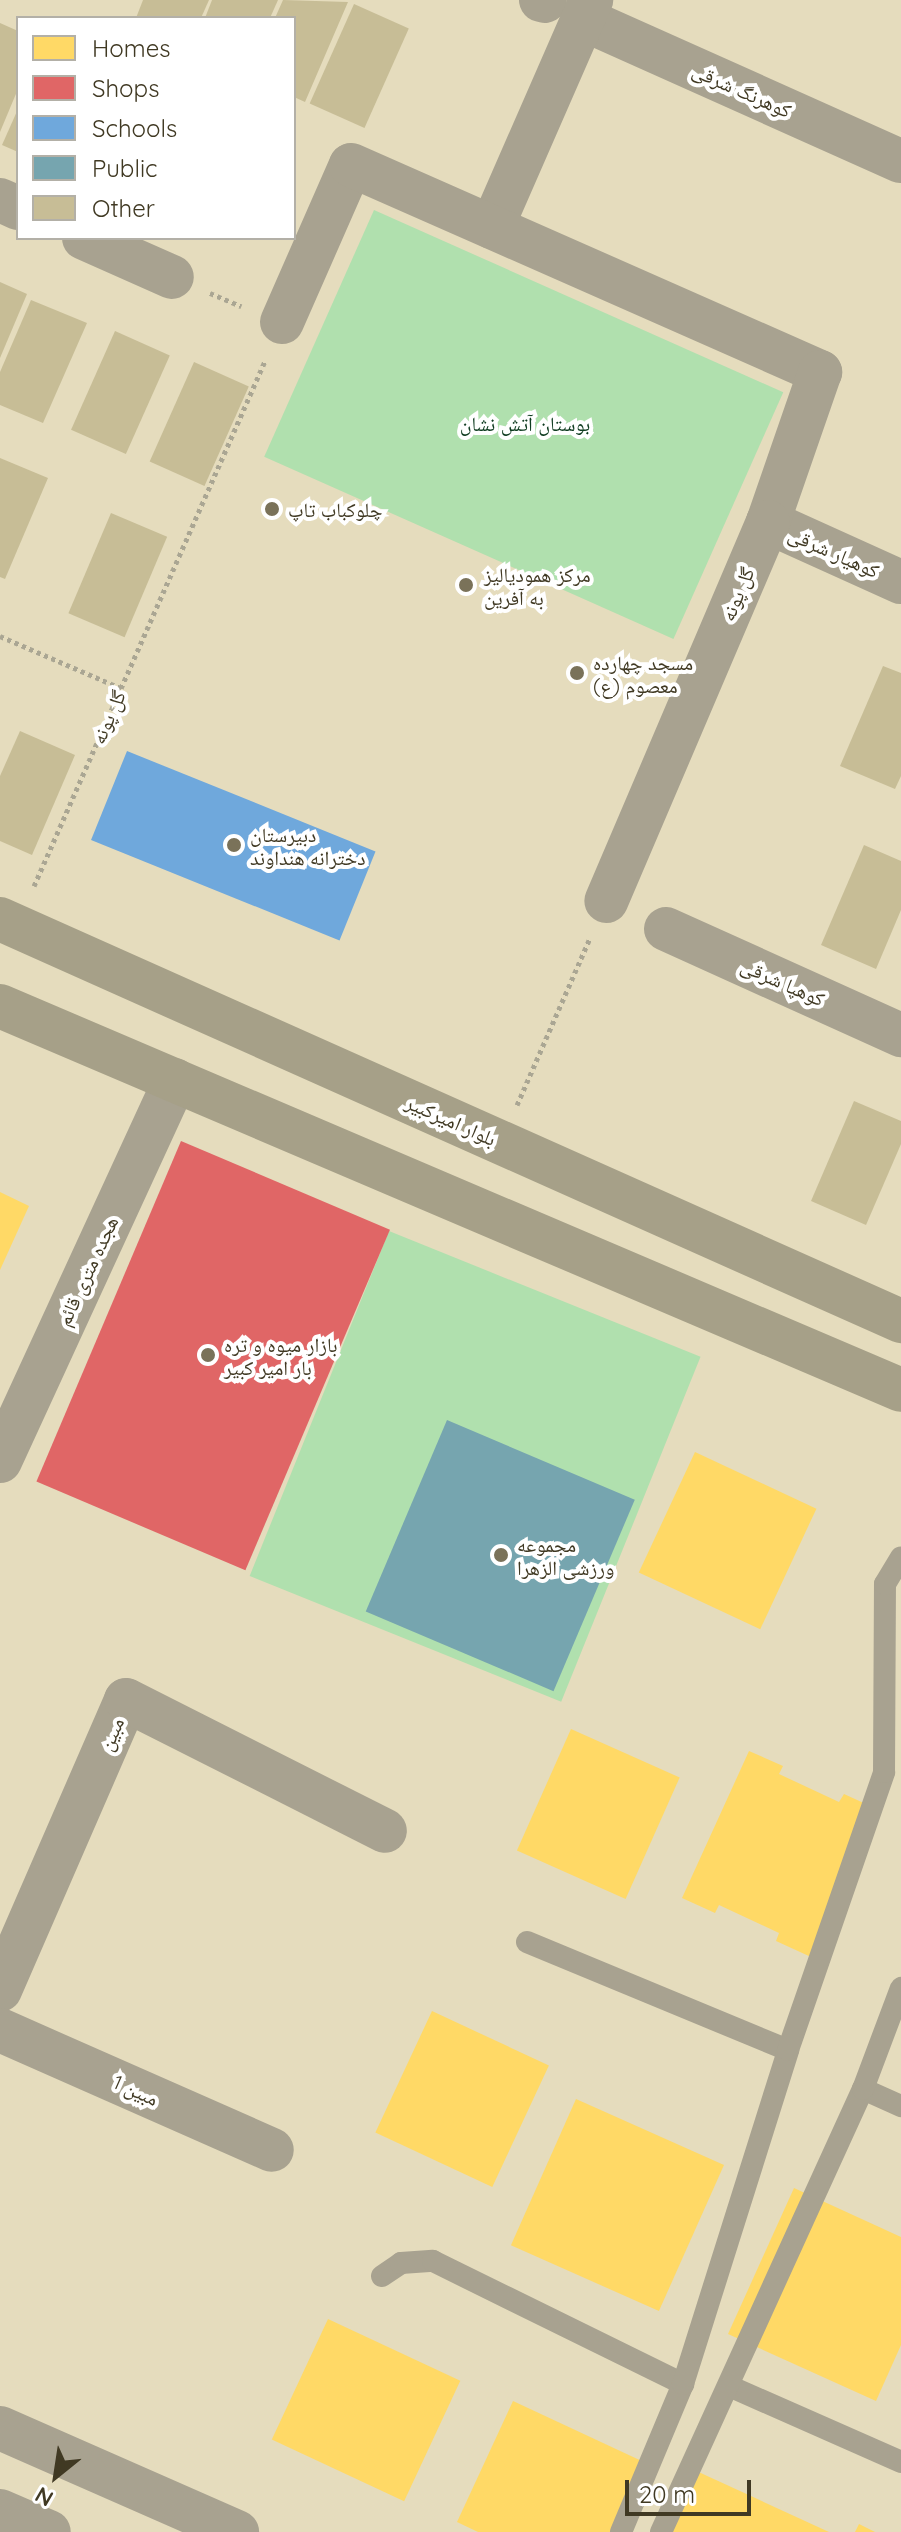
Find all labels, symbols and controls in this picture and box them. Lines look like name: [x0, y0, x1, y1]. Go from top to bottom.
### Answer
legend: [16, 16, 296, 240]
text: Homes: [92, 33, 170, 63]
street label: کوهرنگ شرقی: [689, 58, 795, 122]
text: Shops: [92, 73, 159, 103]
text: Schools: [92, 113, 177, 143]
text: Public: [92, 153, 157, 183]
text: Other: [92, 193, 155, 223]
park label: بوستان آتش نشان: [460, 411, 590, 435]
place label: چلوکباب تاپ: [288, 497, 382, 521]
marker: چلوکباب تاپ: [263, 500, 281, 518]
street label: کوهیار شرقی: [785, 521, 883, 583]
place label: مرکز همودیالیز به آفرین: [484, 562, 591, 609]
street label: گل پونه: [715, 563, 759, 625]
marker: مرکز همودیالیز به آفرین: [455, 574, 477, 596]
place label: مسجد چهارده معصوم (ع): [593, 650, 693, 697]
marker: مسجد چهارده معصوم (ع): [568, 664, 586, 682]
street label: گل پونه: [86, 686, 130, 748]
place label: دبیرستان دخترانه هنداوند: [250, 822, 366, 869]
marker: دبیرستان دخترانه هنداوند: [225, 836, 243, 854]
street label: کوهپا شرقی: [738, 953, 828, 1011]
street label: بلوار امیرکبیر: [402, 1089, 500, 1151]
street label: هجده متری قائم: [51, 1212, 123, 1330]
place label: بازار میوه و تره بار امیر کبیر: [224, 1332, 337, 1379]
marker: بازار میوه و تره بار امیر کبیر: [199, 1346, 217, 1364]
place label: مجموعه ورزشی الزهرا: [517, 1532, 614, 1579]
marker: مجموعه ورزشی الزهرا: [492, 1546, 510, 1564]
street label: مبین: [93, 1714, 129, 1754]
street label: مبین 1: [110, 2070, 162, 2110]
north arrow: [16, 2436, 96, 2516]
scale bar: [629, 2464, 755, 2514]
text: 20 m: [639, 2479, 695, 2509]
text: N: [30, 2481, 58, 2513]

